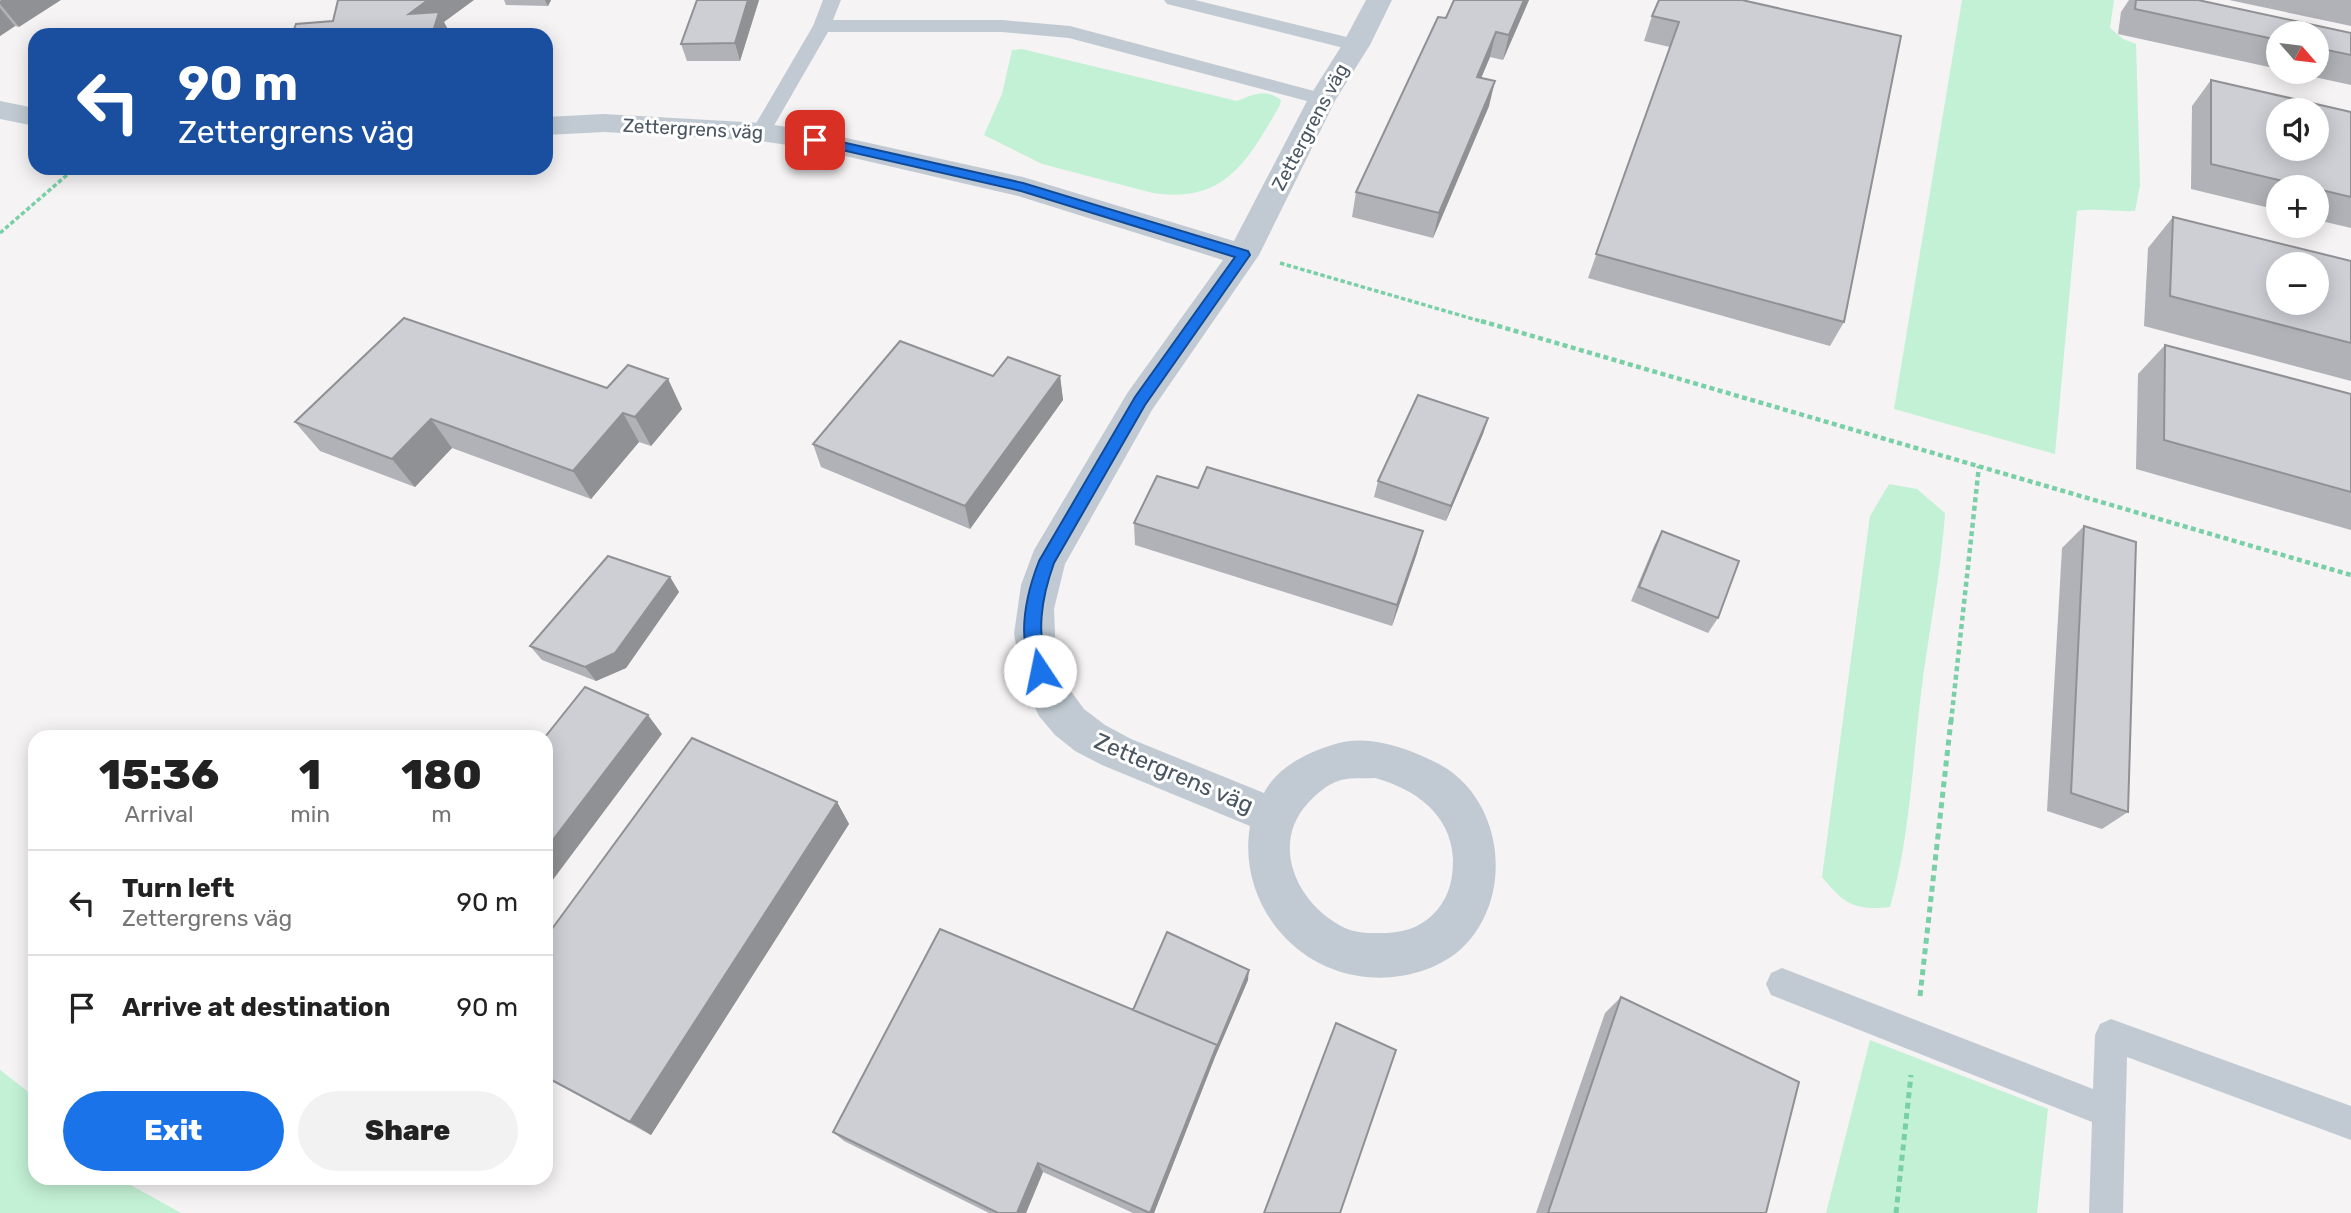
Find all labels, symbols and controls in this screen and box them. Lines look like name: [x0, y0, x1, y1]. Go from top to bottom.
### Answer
north arrow: [2266, 21, 2329, 84]
map controls: [2266, 21, 2329, 315]
text: 90 m: [178, 54, 298, 112]
icon: left: [63, 56, 154, 147]
street label: Zettergrens väg: [1267, 60, 1353, 194]
button: sound: [2266, 98, 2329, 161]
pin: [785, 110, 845, 170]
text: Zettergrens väg: [178, 113, 415, 151]
street label: Zettergrens väg: [622, 114, 764, 144]
icon: arrive: [796, 121, 834, 159]
button: +: [2266, 175, 2329, 238]
button: −: [2266, 252, 2329, 315]
position arrow: [1003, 634, 1077, 708]
street label: Zettergrens väg: [1090, 727, 1258, 819]
text: 15:36: [99, 750, 219, 800]
text: 1: [299, 750, 321, 800]
text: 180: [401, 750, 482, 800]
text: Arrival: [125, 800, 194, 828]
text: min: [290, 800, 330, 828]
text: m: [431, 800, 452, 828]
text: Turn left: [122, 873, 234, 904]
icon: left: [63, 884, 101, 922]
text: 90 m: [457, 887, 518, 918]
text: Zettergrens väg: [122, 904, 292, 932]
icon: arrive: [63, 989, 101, 1027]
text: Arrive at destination: [122, 992, 390, 1023]
text: 90 m: [457, 992, 518, 1023]
button: Exit: [63, 1091, 284, 1171]
button: Share: [298, 1091, 518, 1171]

